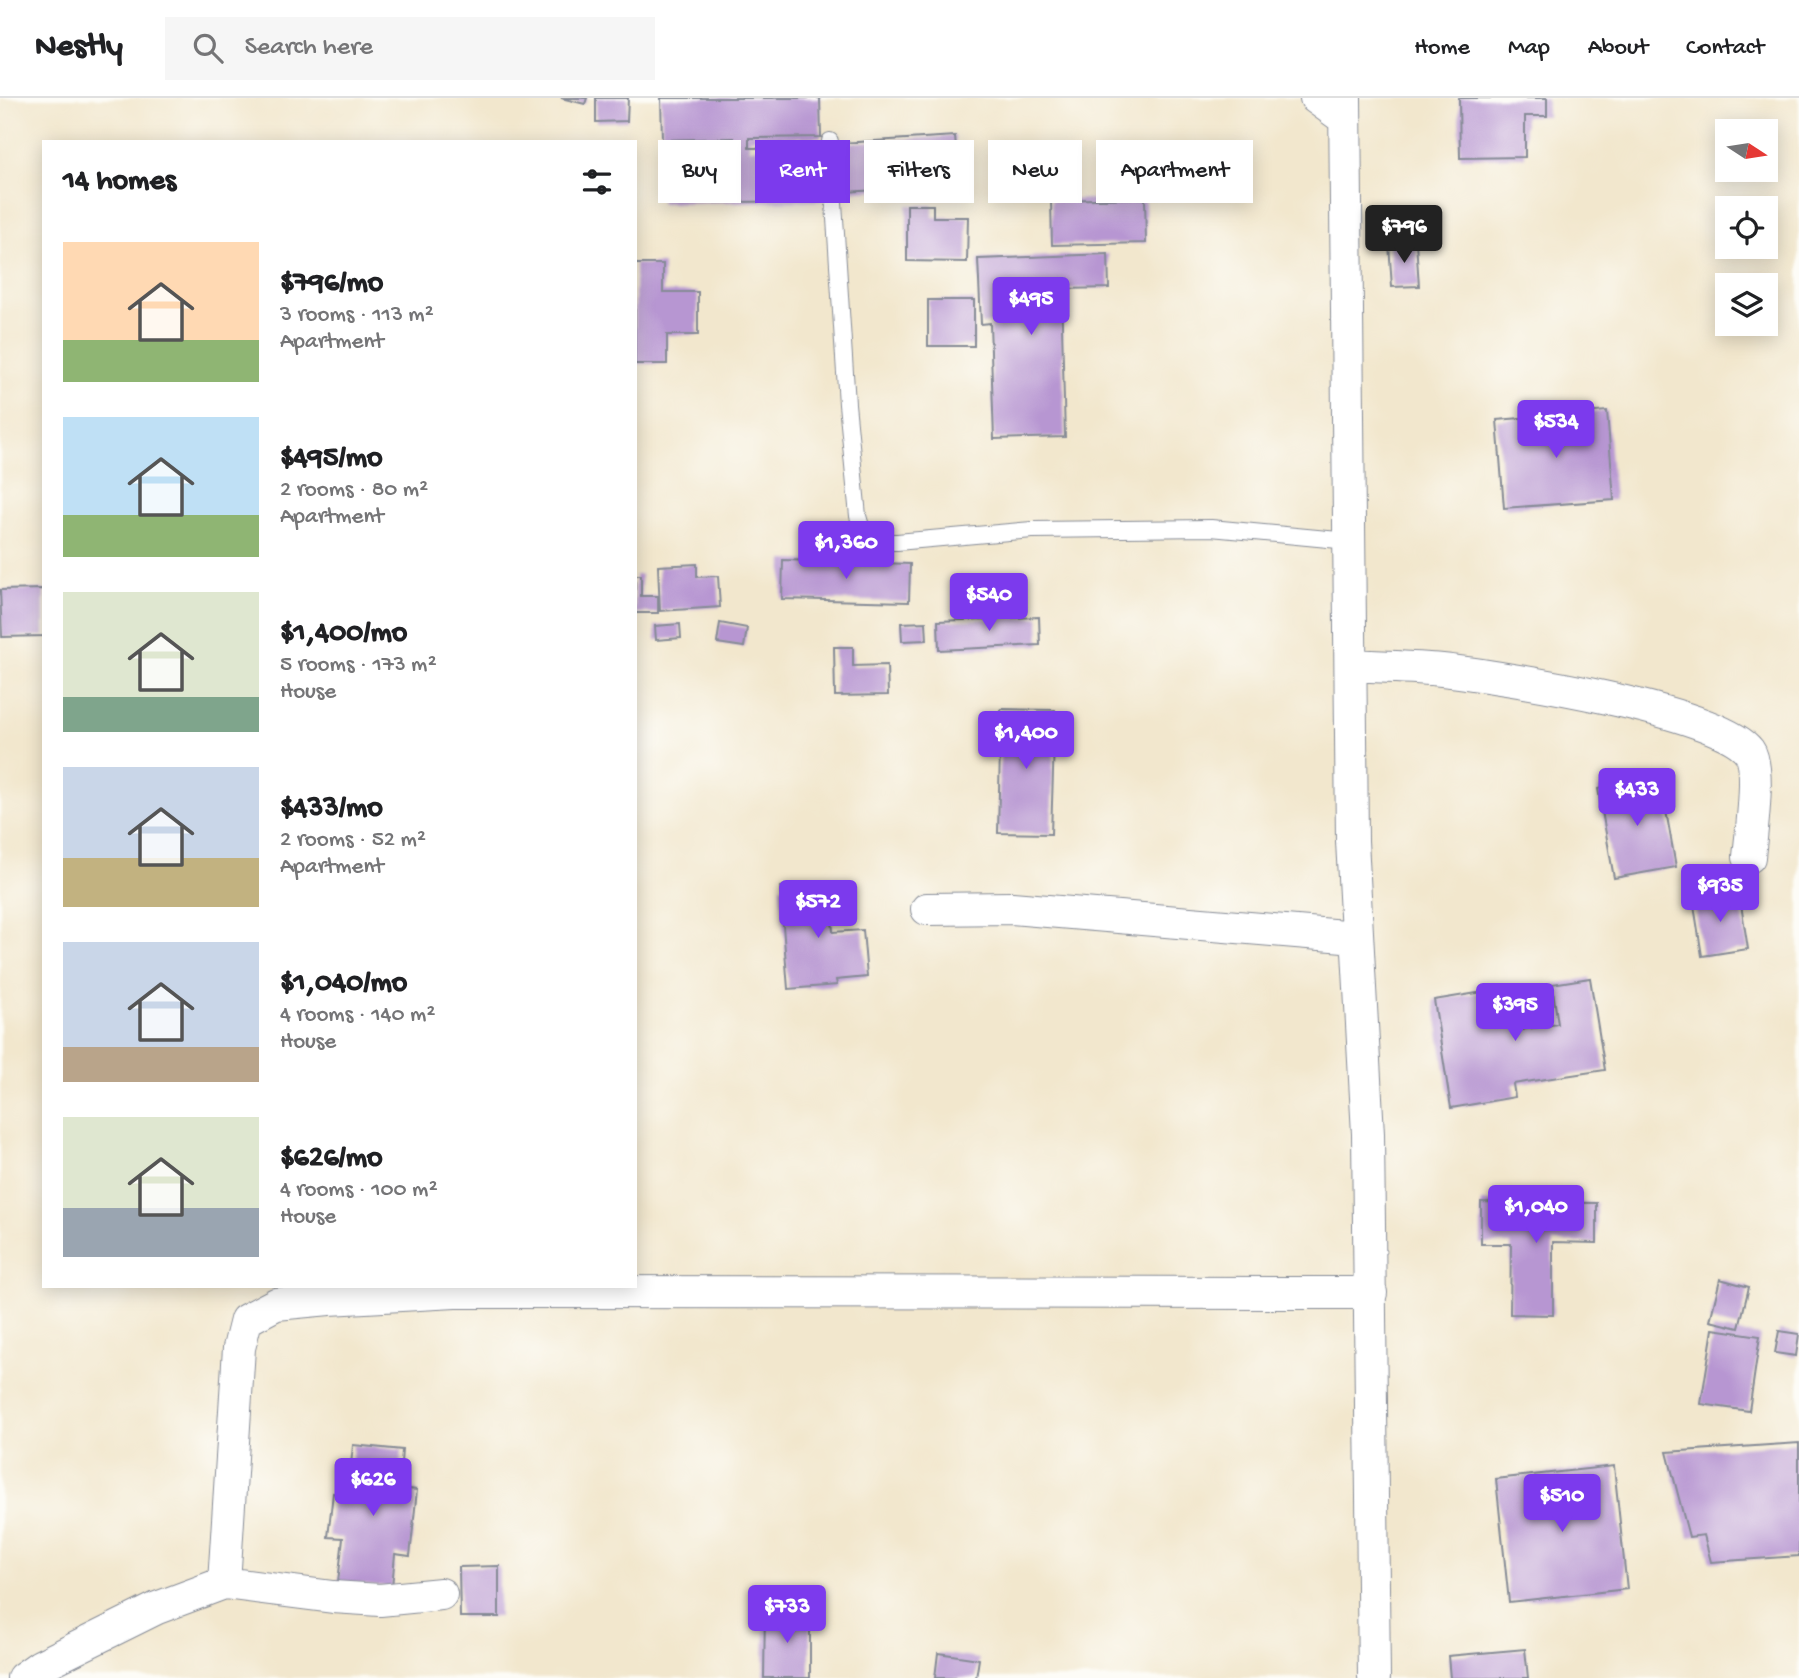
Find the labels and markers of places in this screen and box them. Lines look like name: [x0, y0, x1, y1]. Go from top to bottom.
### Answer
pin: $796: [1363, 206, 1445, 265]
pin: $495: [990, 278, 1072, 337]
pin: $534: [1515, 400, 1597, 460]
pin: $1,360: [789, 522, 903, 581]
pin: $540: [948, 574, 1030, 633]
pin: $1,400: [969, 712, 1083, 771]
pin: $433: [1596, 768, 1678, 828]
pin: $935: [1679, 864, 1761, 924]
pin: $572: [777, 880, 859, 940]
pin: $395: [1474, 984, 1556, 1043]
pin: $1,040: [1479, 1186, 1593, 1245]
pin: $626: [332, 1458, 414, 1518]
pin: $510: [1521, 1474, 1603, 1534]
pin: $733: [746, 1586, 828, 1645]

